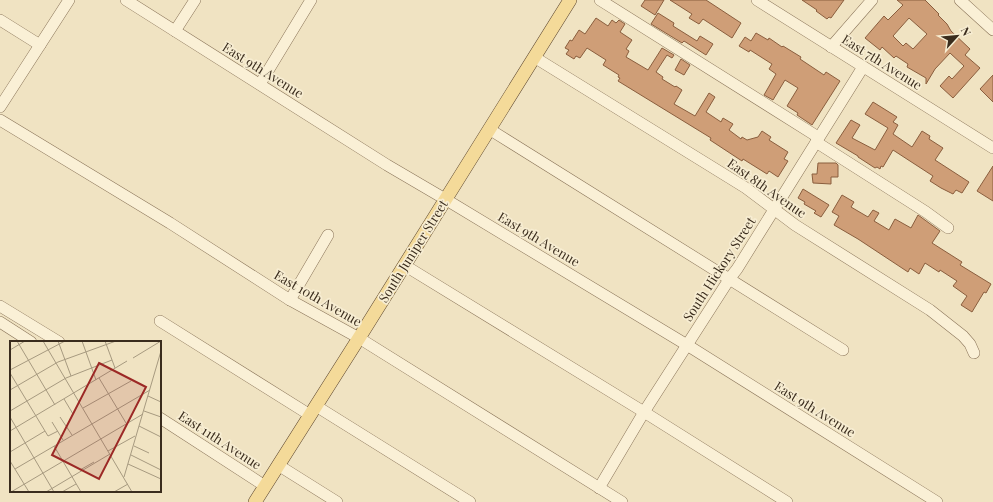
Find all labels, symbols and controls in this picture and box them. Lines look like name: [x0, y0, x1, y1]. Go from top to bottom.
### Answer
north arrow: [937, 16, 977, 56]
text: N: [958, 24, 975, 38]
street label: East 7th Avenue: [839, 30, 926, 93]
street label: East 9th Avenue: [220, 38, 307, 101]
street label: East 8th Avenue: [725, 154, 810, 221]
street label: South Juniper Street: [374, 196, 451, 305]
street label: East 9th Avenue: [495, 207, 584, 270]
street label: South Hickory Street: [678, 213, 759, 324]
street label: East 10th Avenue: [271, 266, 365, 330]
inset map: [10, 341, 161, 492]
street label: East 9th Avenue: [772, 377, 859, 440]
street label: East 11th Avenue: [176, 406, 265, 473]

